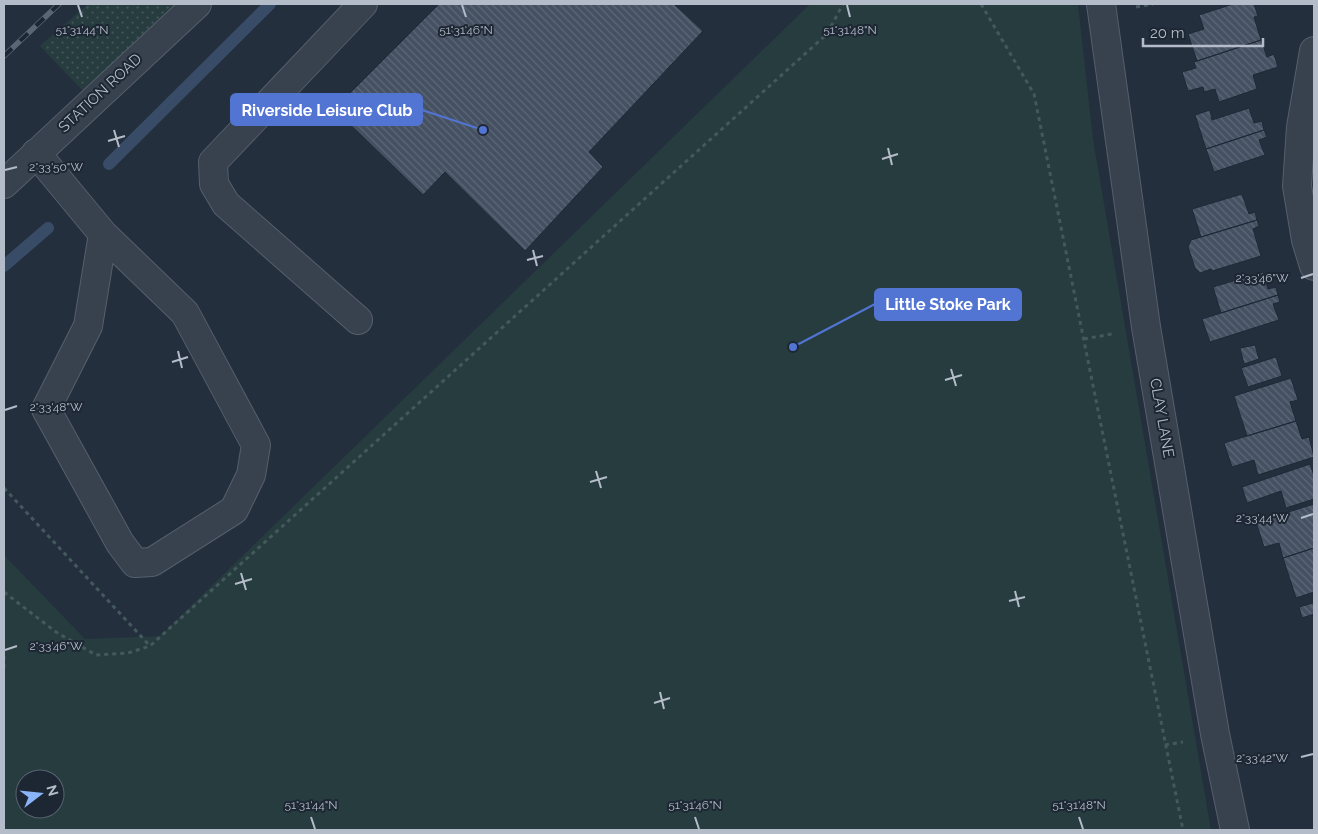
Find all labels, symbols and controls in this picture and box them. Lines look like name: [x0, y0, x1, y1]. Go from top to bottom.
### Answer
scale bar: [1143, 15, 1263, 47]
text: 51°31'44"N: [56, 23, 108, 37]
text: 51°31'46"N: [439, 23, 493, 37]
text: 51°31'48"N: [823, 23, 877, 37]
text: 20 m: [1150, 24, 1185, 42]
street label: STATION ROAD: [55, 50, 146, 136]
callout: Riverside Leisure Club: [231, 94, 422, 125]
text: Riverside Leisure Club: [242, 101, 413, 120]
text: 2°33'50"W: [29, 160, 83, 174]
text: 2°33'46"W: [1235, 271, 1289, 285]
callout: Little Stoke Park: [875, 289, 1021, 320]
text: Little Stoke Park: [885, 295, 1011, 314]
street label: CLAY LANE: [1146, 377, 1178, 459]
text: 2°33'48"W: [29, 400, 83, 414]
text: 2°33'44"W: [1236, 511, 1289, 525]
text: 2°33'46"W: [29, 639, 83, 653]
text: 2°33'42"W: [1236, 751, 1289, 765]
north arrow: [15, 769, 65, 819]
text: N: [43, 783, 62, 798]
text: 51°31'44"N: [285, 798, 337, 812]
text: 51°31'46"N: [668, 798, 722, 812]
text: 51°31'48"N: [1052, 798, 1106, 812]

